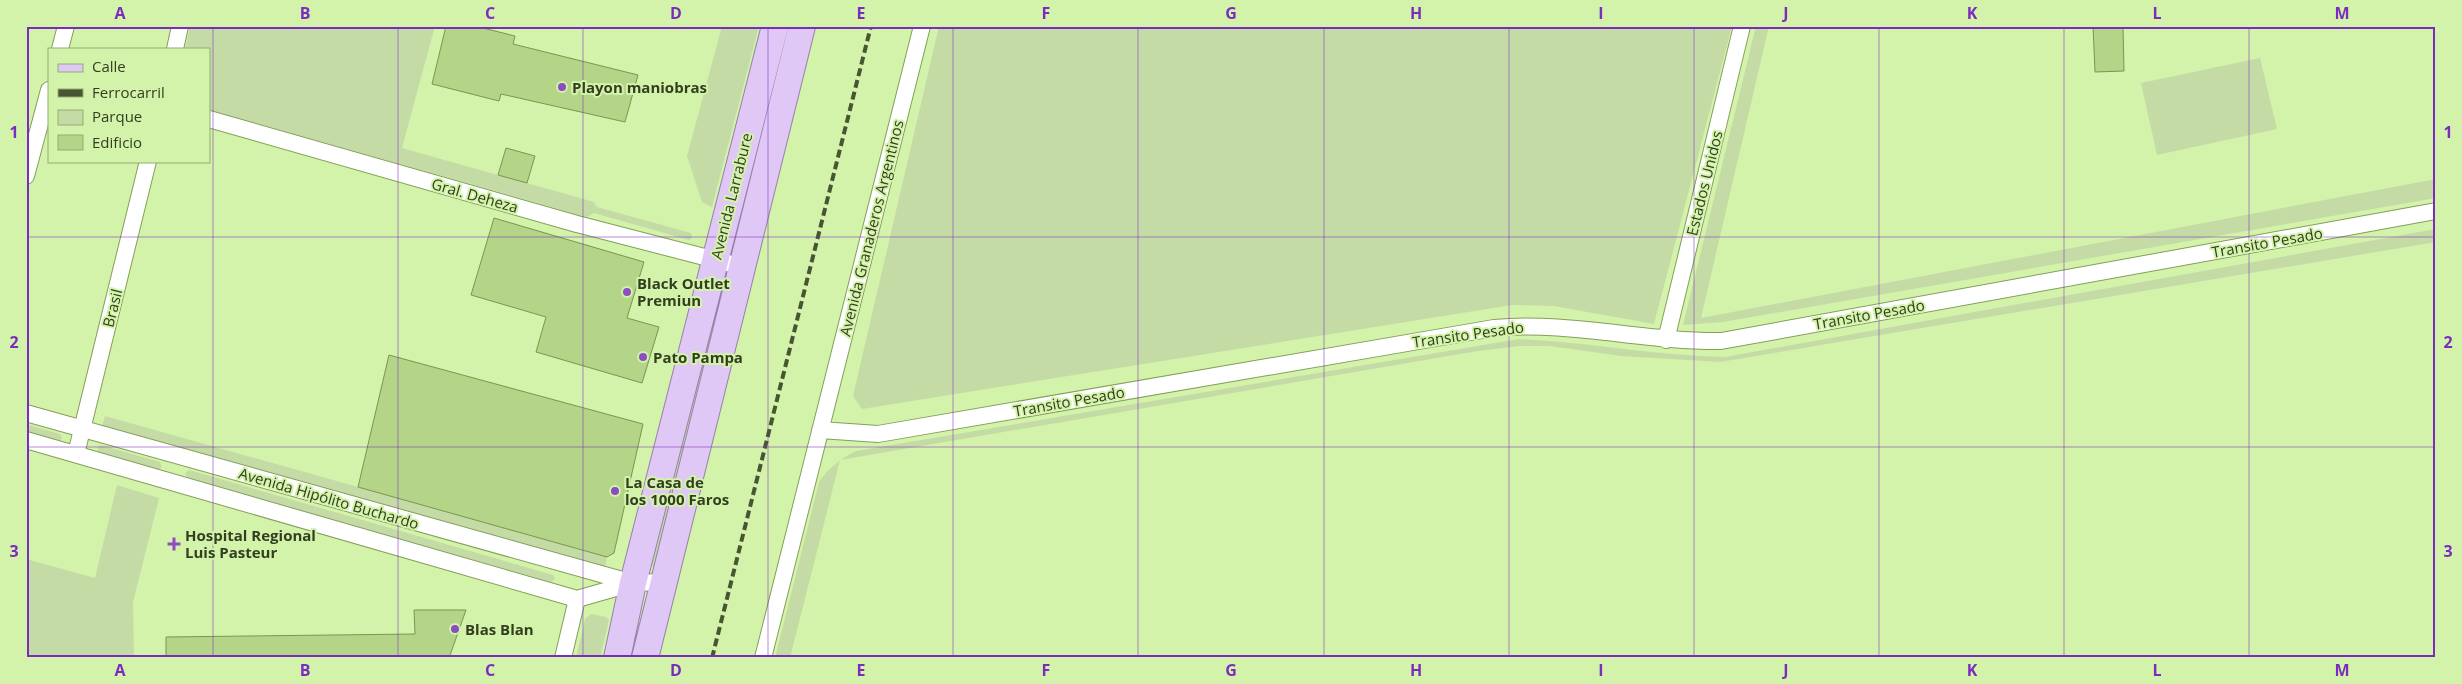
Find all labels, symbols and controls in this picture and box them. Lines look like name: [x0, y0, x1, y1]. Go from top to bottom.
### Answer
text: A: [114, 2, 126, 24]
text: B: [300, 2, 310, 24]
text: C: [485, 2, 495, 24]
text: D: [670, 2, 682, 24]
text: E: [857, 2, 866, 24]
text: F: [1042, 2, 1050, 24]
text: G: [1225, 2, 1237, 24]
text: H: [1410, 2, 1422, 24]
text: I: [1598, 2, 1604, 24]
text: J: [1781, 2, 1789, 24]
text: K: [1967, 2, 1978, 24]
text: L: [2152, 2, 2162, 24]
text: M: [2334, 2, 2350, 24]
legend: [48, 48, 210, 162]
text: Calle: [92, 56, 126, 76]
place label: Playon maniobras: [572, 77, 707, 97]
marker: Playon maniobras: [556, 81, 568, 93]
text: Ferrocarril: [92, 82, 165, 102]
text: Parque: [92, 106, 142, 126]
street label: Avenida Granaderos Argentinos: [834, 118, 908, 338]
text: 1: [9, 121, 19, 143]
text: 1: [2443, 121, 2453, 143]
street label: Estados Unidos: [1681, 128, 1727, 238]
street label: Avenida Larrabure: [706, 131, 756, 261]
text: Edificio: [92, 132, 142, 152]
street label: Gral. Deheza: [429, 173, 521, 217]
street label: Transito Pesado: [2210, 222, 2324, 262]
place label: Black Outlet Premiun: [637, 273, 730, 310]
marker: Black Outlet Premiun: [621, 286, 633, 298]
street label: Brasil: [98, 287, 126, 329]
street label: Transito Pesado: [1812, 294, 1926, 334]
street label: Transito Pesado: [1411, 316, 1525, 352]
text: 2: [9, 331, 19, 353]
text: 2: [2443, 331, 2453, 353]
place label: Pato Pampa: [653, 347, 743, 367]
marker: Pato Pampa: [637, 351, 649, 363]
street label: Transito Pesado: [1012, 381, 1126, 421]
street label: Avenida Hipólito Buchardo: [237, 463, 421, 533]
place label: La Casa de los 1000 Faros: [625, 472, 729, 509]
marker: La Casa de los 1000 Faros: [609, 485, 621, 497]
place label: Hospital Regional Luis Pasteur: [185, 525, 316, 562]
marker: Hospital Regional Luis Pasteur: [167, 537, 181, 551]
text: 3: [9, 540, 19, 562]
text: 3: [2443, 540, 2453, 562]
place label: Blas Blan: [465, 619, 534, 639]
marker: Blas Blan: [449, 623, 461, 635]
text: A: [114, 659, 126, 681]
text: B: [300, 659, 310, 681]
text: C: [485, 659, 495, 681]
text: D: [670, 659, 682, 681]
text: E: [857, 659, 866, 681]
text: F: [1042, 659, 1050, 681]
text: G: [1225, 659, 1237, 681]
text: H: [1410, 659, 1422, 681]
text: I: [1598, 659, 1604, 681]
text: J: [1781, 659, 1789, 681]
text: K: [1967, 659, 1978, 681]
text: L: [2152, 659, 2162, 681]
text: M: [2334, 659, 2350, 681]

